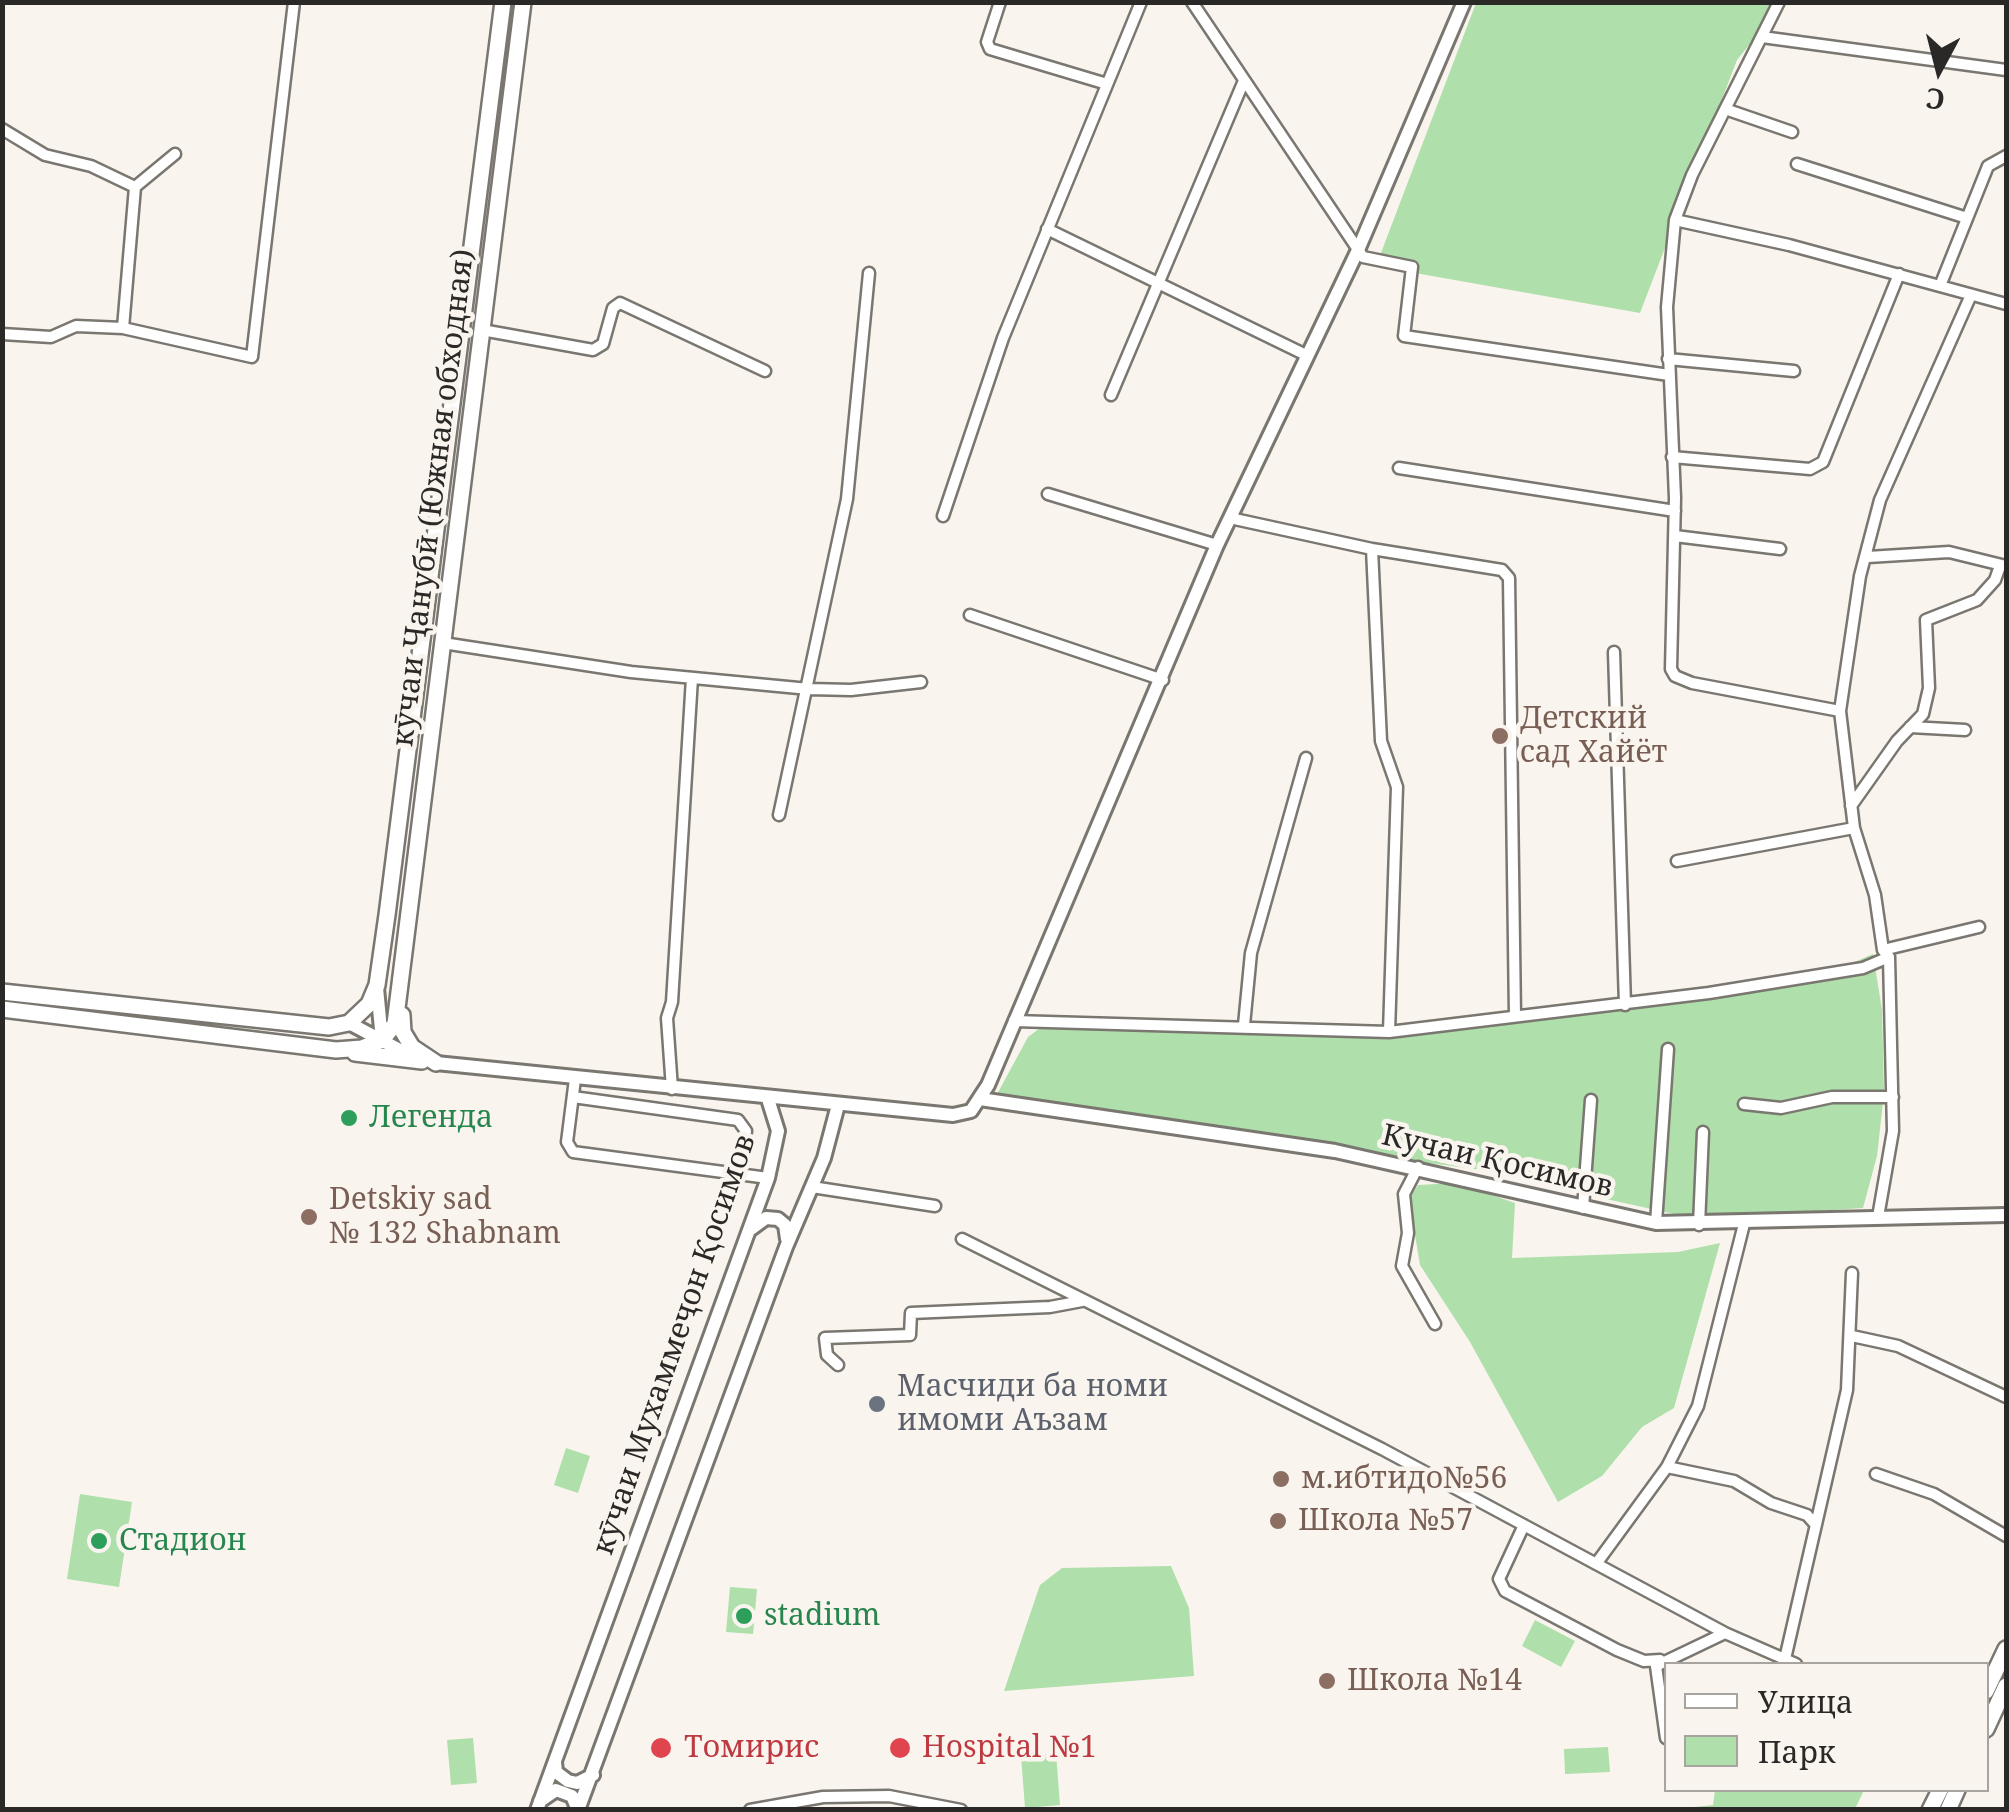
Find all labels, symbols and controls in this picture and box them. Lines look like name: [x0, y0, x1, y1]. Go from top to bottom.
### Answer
north arrow: [1889, 20, 1989, 120]
text: С: [1924, 80, 1947, 120]
street label: кӯчаи Ҷанубӣ (Южная обходная): [386, 247, 482, 749]
place label: Детский сад Хайёт: [1520, 701, 1667, 772]
marker: Детский сад Хайёт: [1489, 725, 1511, 747]
place label: Легенда: [369, 1100, 493, 1136]
marker: Легенда: [338, 1107, 360, 1129]
street label: Кучаи Қосимов: [1378, 1118, 1616, 1206]
street label: кӯчаи Мухаммеҷон Қосимов: [586, 1130, 764, 1560]
place label: Detskiy sad № 132 Shabnam: [329, 1182, 561, 1252]
marker: Detskiy sad № 132 Shabnam: [298, 1206, 320, 1228]
place label: Масчиди ба номи имоми Аъзам: [897, 1369, 1168, 1440]
marker: Масчиди ба номи имоми Аъзам: [866, 1393, 888, 1415]
place label: м.ибтидо№56: [1301, 1461, 1507, 1497]
marker: м.ибтидо№56: [1270, 1468, 1292, 1490]
place label: Школа №57: [1298, 1503, 1473, 1539]
marker: Школа №57: [1267, 1510, 1289, 1532]
place label: Стадион: [119, 1523, 247, 1559]
marker: Стадион: [88, 1530, 110, 1552]
place label: stadium: [764, 1598, 880, 1634]
marker: stadium: [733, 1605, 755, 1627]
legend: [1664, 1662, 1989, 1792]
place label: Школа №14: [1347, 1663, 1522, 1699]
marker: Школа №14: [1316, 1670, 1338, 1692]
text: Улица: [1758, 1681, 1853, 1722]
place label: Томирис: [684, 1730, 819, 1766]
place label: Hospital №1: [922, 1730, 1097, 1766]
text: Парк: [1758, 1731, 1836, 1772]
marker: Томирис: [648, 1735, 674, 1761]
marker: Hospital №1: [887, 1735, 913, 1761]

